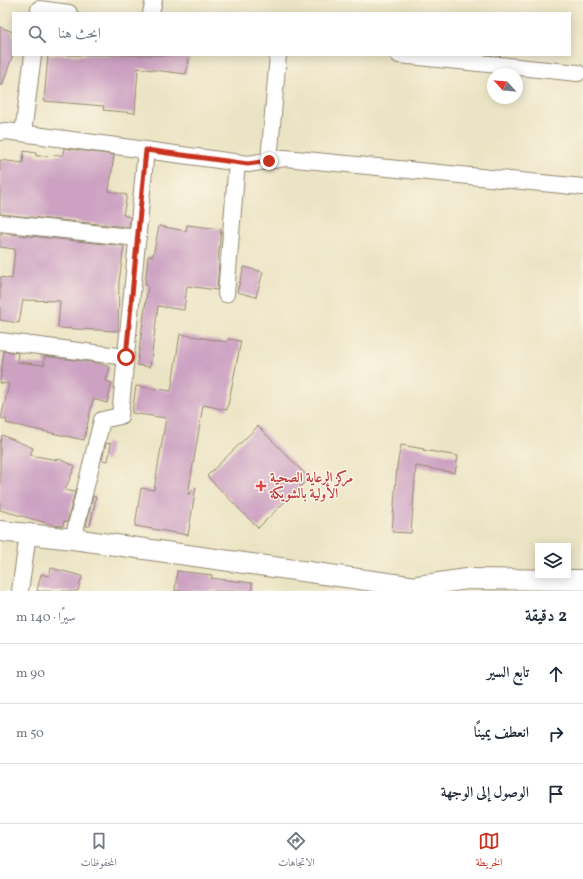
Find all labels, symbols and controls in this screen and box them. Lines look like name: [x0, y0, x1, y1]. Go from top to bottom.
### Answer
search box: [12, 12, 571, 56]
icon: search: [26, 23, 48, 45]
text: ابحث هنا: [58, 24, 101, 45]
north arrow: [487, 68, 523, 104]
route end: [260, 152, 278, 170]
route start: [117, 348, 135, 366]
place label: مركز الرعاية الصحية الأولية بالشويكة: [269, 469, 353, 504]
marker: مركز الرعاية الصحية الأولية بالشويكة: [255, 480, 267, 492]
map controls: [535, 543, 571, 579]
button: layers: [535, 543, 571, 579]
text: 2 دقيقة: [525, 605, 567, 628]
text: سيرًا · 140 m: [16, 609, 76, 627]
text: تابع السير: [487, 663, 529, 684]
icon: ahead: [545, 663, 567, 685]
text: 90 m: [16, 665, 45, 683]
text: انعطف يمينًا: [474, 723, 529, 744]
icon: right: [545, 723, 567, 745]
text: 50 m: [16, 725, 44, 743]
text: الوصول إلى الوجهة: [441, 783, 529, 804]
icon: arrive: [545, 783, 567, 805]
tab: المحفوظات: [81, 830, 117, 873]
tab: الاتجاهات: [278, 830, 315, 873]
tab: الخريطة: [476, 830, 502, 873]

